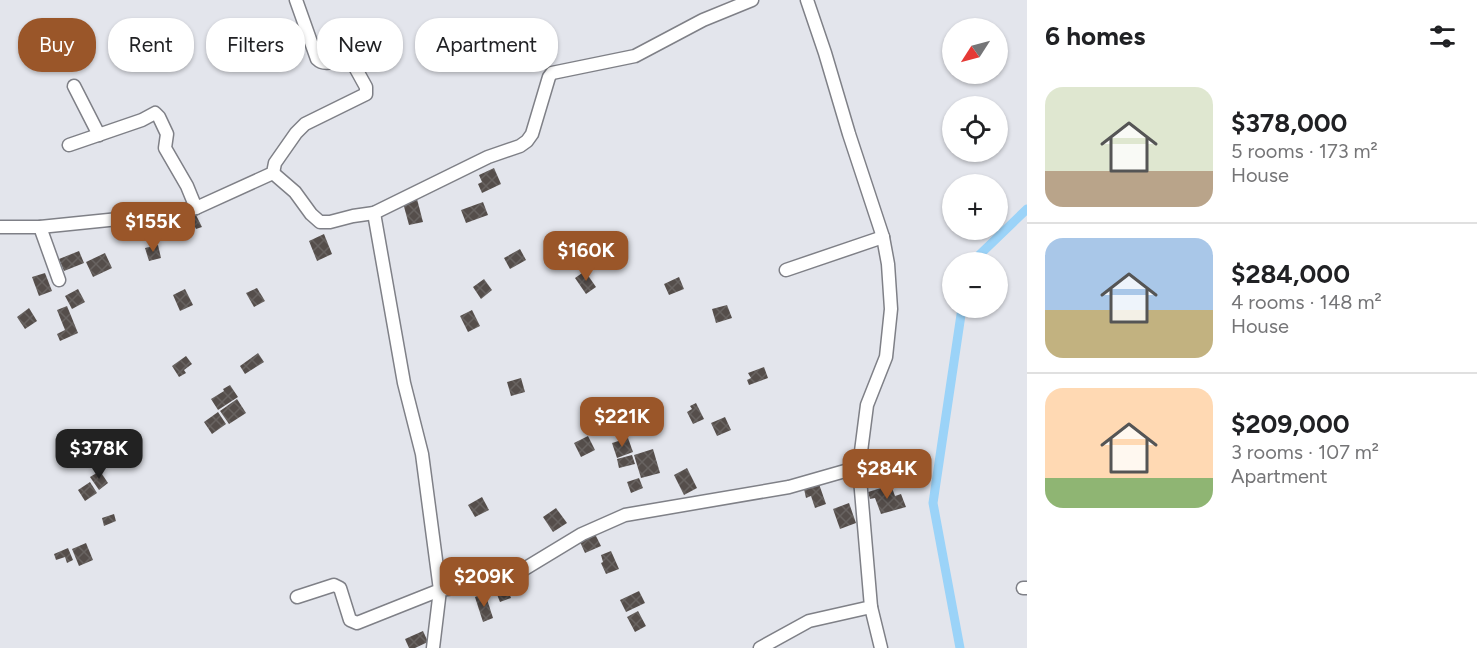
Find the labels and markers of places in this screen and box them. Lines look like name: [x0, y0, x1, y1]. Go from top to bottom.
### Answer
pin: $155K: [111, 202, 195, 253]
pin: $160K: [544, 231, 628, 282]
pin: $221K: [580, 397, 664, 448]
pin: $378K: [57, 429, 141, 480]
pin: $284K: [845, 449, 929, 500]
pin: $209K: [442, 557, 526, 608]

